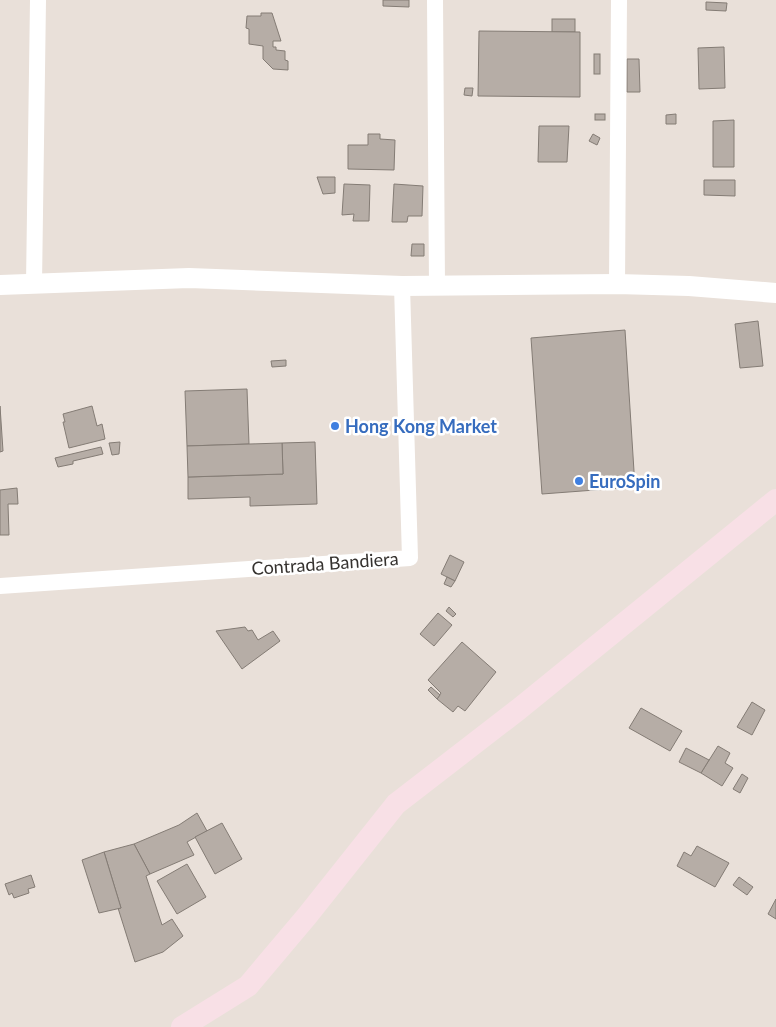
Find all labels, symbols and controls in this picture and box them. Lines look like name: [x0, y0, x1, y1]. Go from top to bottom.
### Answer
place label: Hong Kong Market: [345, 415, 497, 437]
marker: Hong Kong Market: [329, 420, 341, 432]
place label: EuroSpin: [589, 470, 660, 492]
marker: EuroSpin: [573, 475, 585, 487]
street label: Contrada Bandiera: [251, 547, 399, 579]

